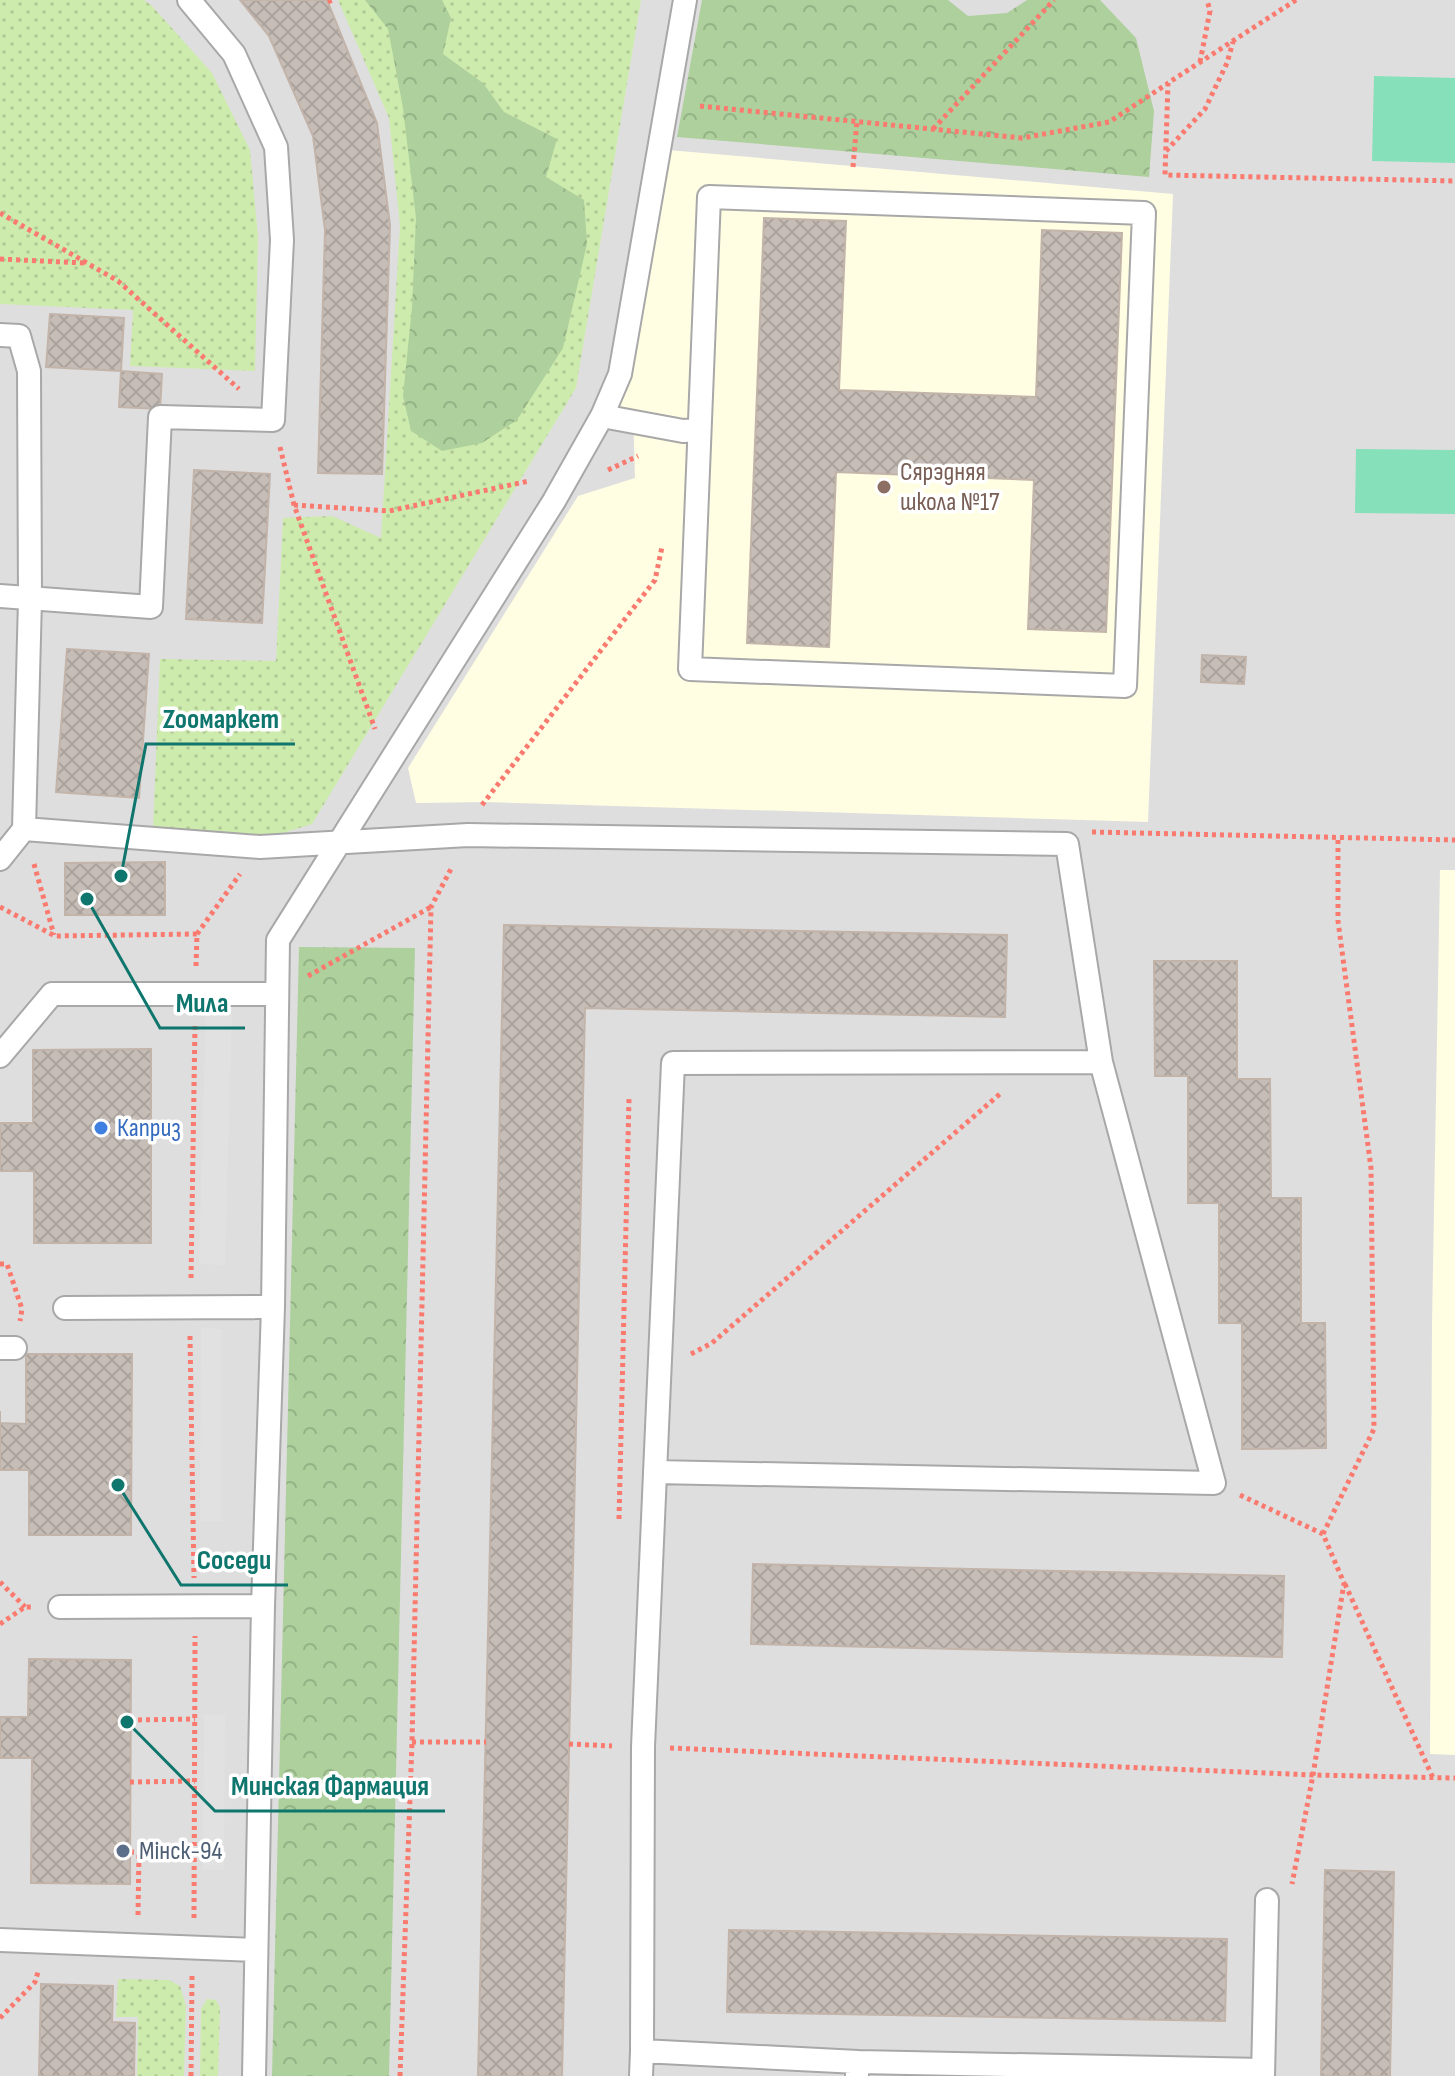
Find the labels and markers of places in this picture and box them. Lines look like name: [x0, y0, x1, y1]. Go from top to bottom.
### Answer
place label: Сярэдняя школа №17: [900, 457, 1000, 518]
marker: Сярэдняя школа №17: [875, 478, 893, 496]
callout: Zooмаркет: [146, 692, 295, 744]
callout: Мила: [160, 976, 245, 1028]
place label: Каприз: [117, 1113, 181, 1144]
marker: Каприз: [92, 1119, 110, 1137]
callout: Соседи: [181, 1533, 288, 1585]
callout: Минская Фармация: [215, 1759, 445, 1811]
place label: Мінск-94: [139, 1836, 222, 1867]
marker: Мінск-94: [114, 1842, 132, 1860]

